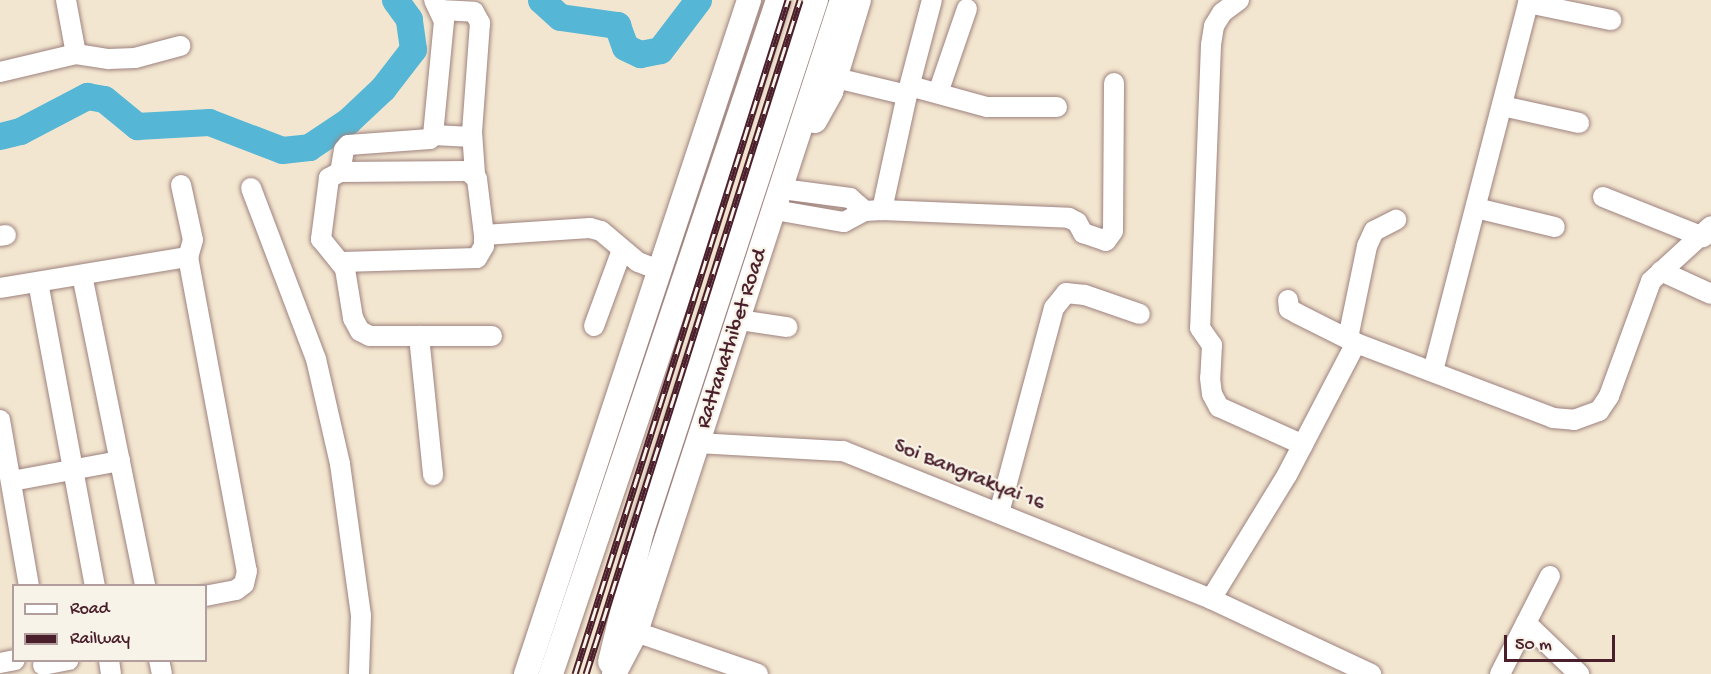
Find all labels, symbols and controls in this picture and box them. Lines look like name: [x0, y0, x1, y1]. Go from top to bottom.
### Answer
street label: Rattanathibet Road: [691, 246, 775, 432]
street label: Soi Bangrakyai 16: [889, 434, 1049, 518]
legend: [12, 584, 207, 662]
text: Road: [70, 599, 109, 620]
scale bar: [1507, 623, 1618, 661]
text: Railway: [70, 629, 130, 650]
text: 50 m: [1515, 635, 1552, 656]

